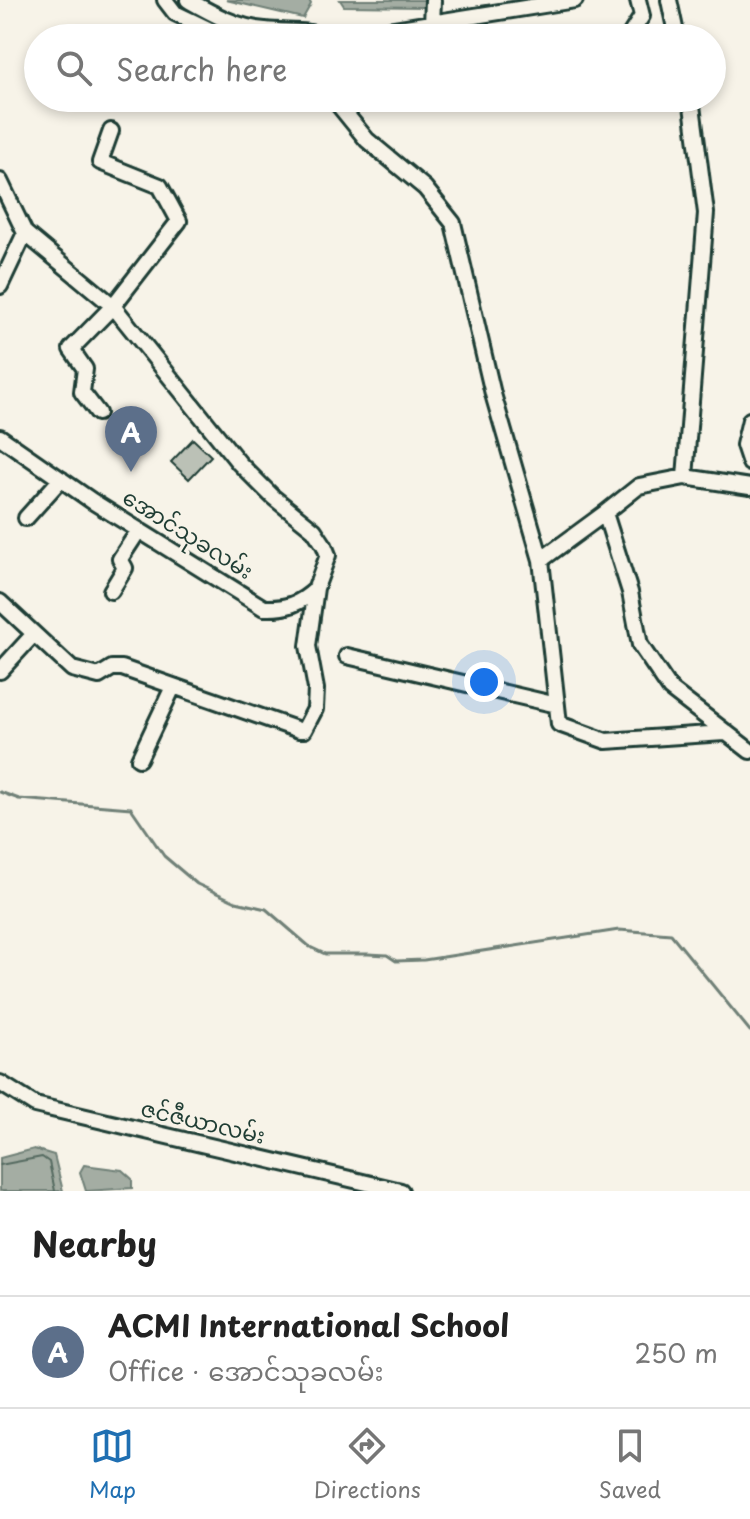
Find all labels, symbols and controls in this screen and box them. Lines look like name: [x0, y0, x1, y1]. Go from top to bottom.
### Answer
search box: [24, 24, 726, 112]
icon: search: [52, 46, 96, 90]
text: Search here: [116, 46, 288, 91]
pin: A: [105, 406, 157, 472]
street label: အောင်သုခလမ်း: [116, 479, 260, 589]
your location: [464, 662, 504, 702]
street label: ဇင်ဇီယာလမ်း: [138, 1090, 269, 1151]
text: Nearby: [32, 1217, 157, 1269]
text: ACMI International School: [108, 1302, 509, 1347]
text: A: [48, 1333, 68, 1372]
text: 250 m: [634, 1333, 718, 1372]
text: Office · အောင်သုခလမ်း: [108, 1351, 383, 1390]
tab: Map: [89, 1424, 136, 1505]
tab: Directions: [314, 1424, 421, 1505]
tab: Saved: [599, 1424, 661, 1505]

